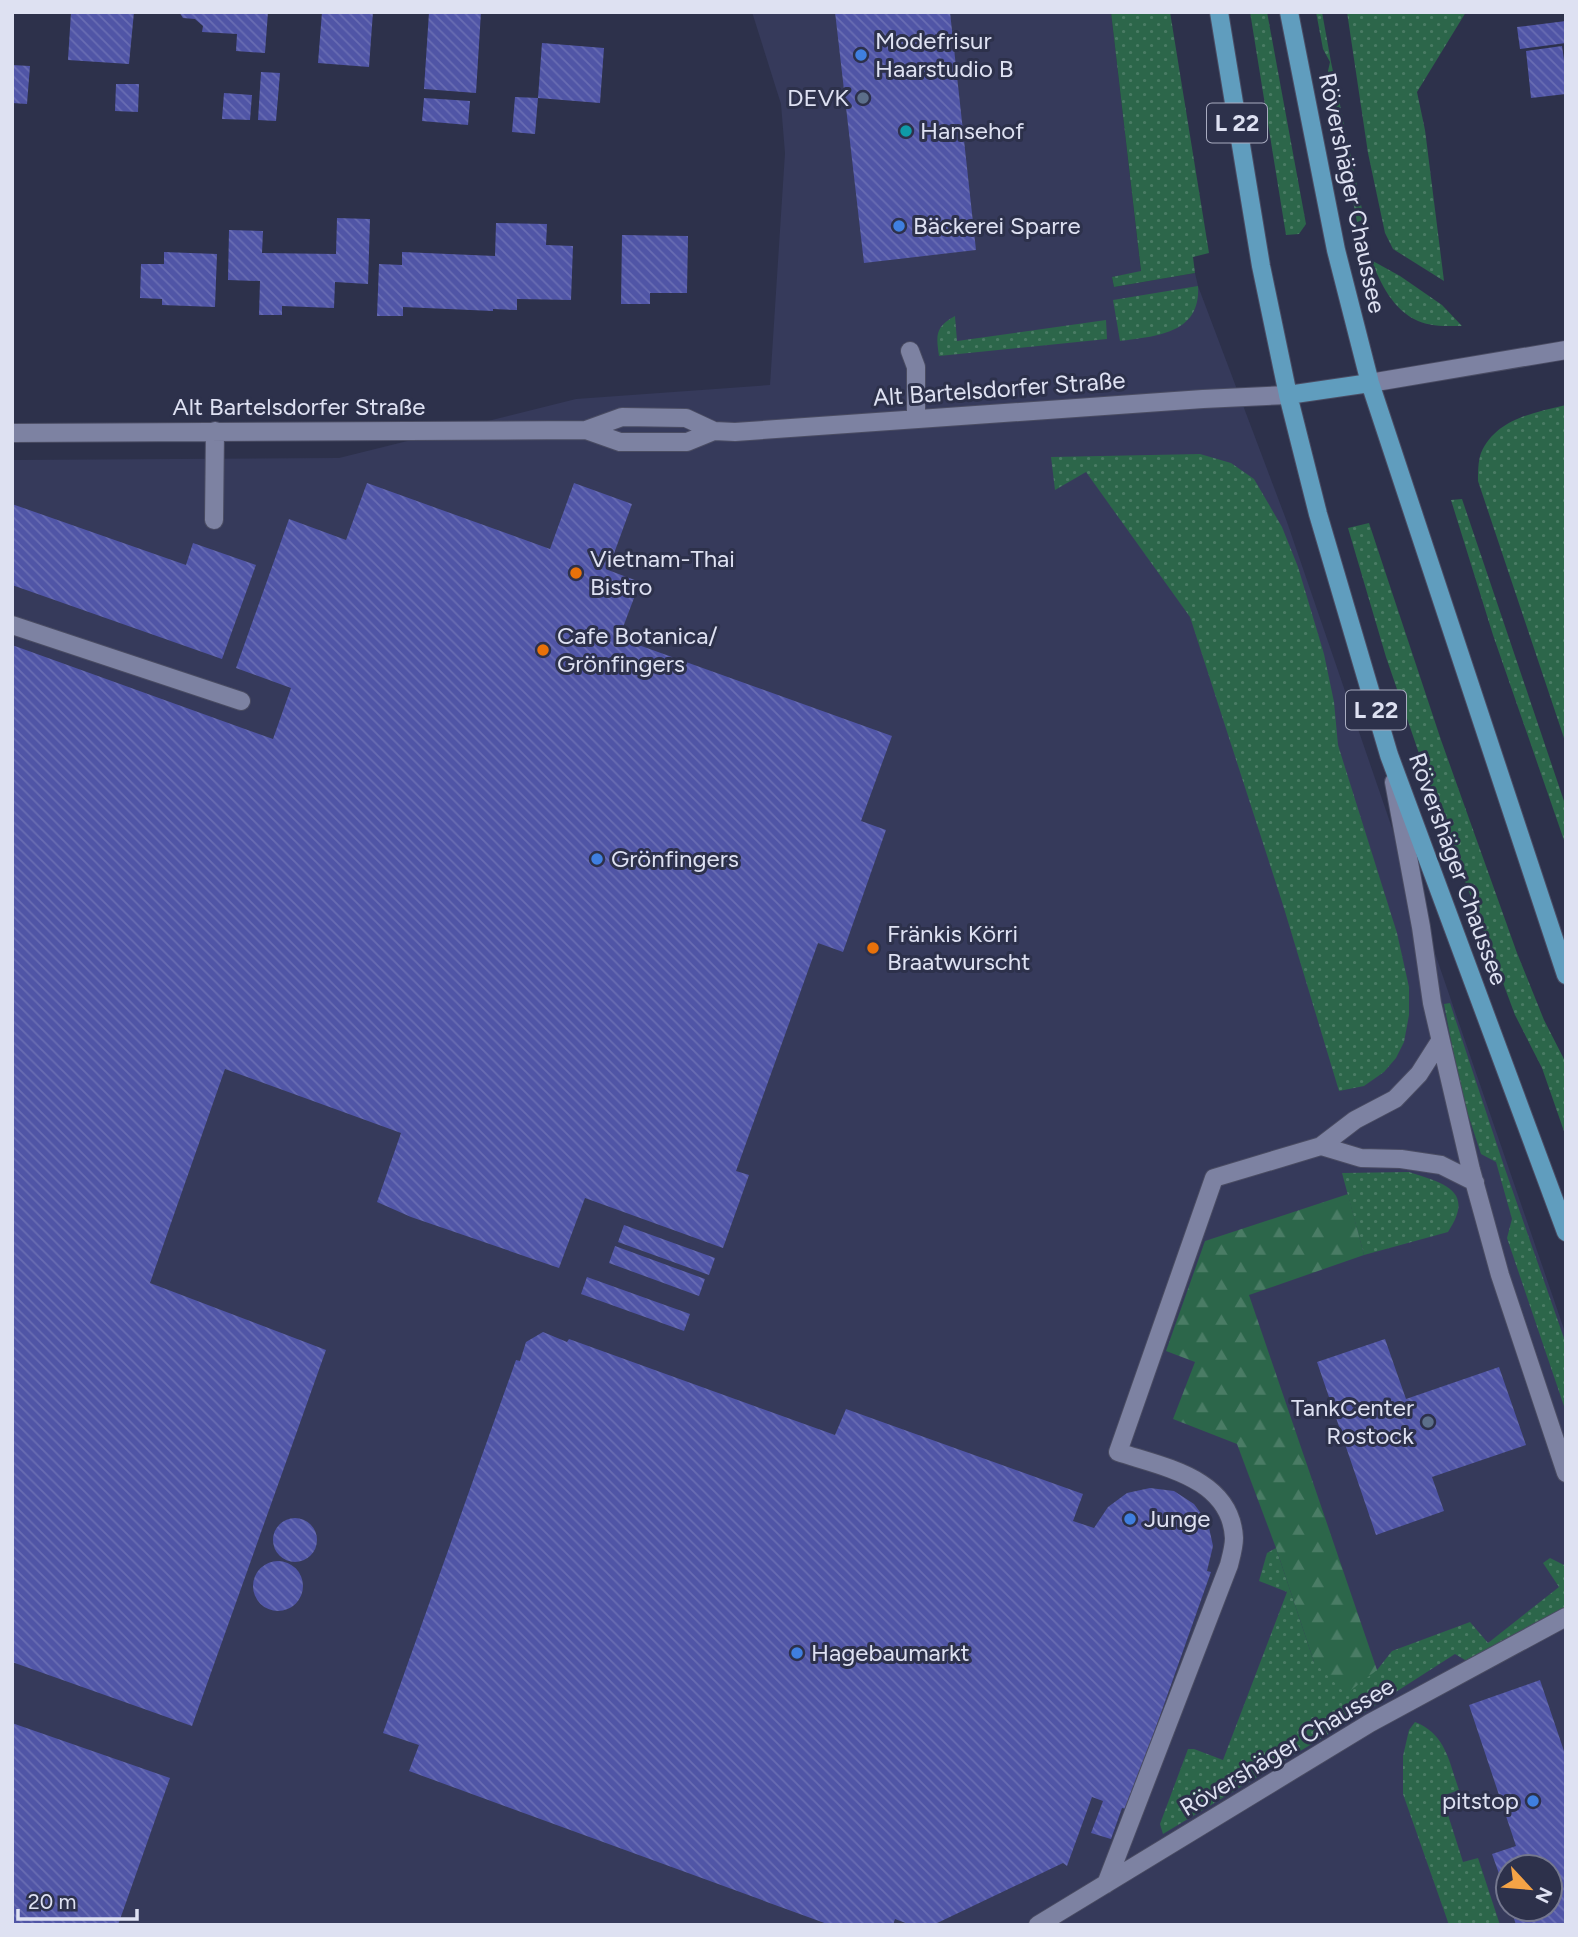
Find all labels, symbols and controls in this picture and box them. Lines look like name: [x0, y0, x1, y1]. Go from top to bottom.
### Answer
place label: Modefrisur Haarstudio B: [875, 26, 1013, 83]
marker: Modefrisur Haarstudio B: [853, 47, 869, 63]
street label: Rövershäger Chaussee: [1313, 70, 1392, 316]
place label: DEVK: [787, 83, 849, 112]
marker: DEVK: [855, 90, 871, 106]
road number: L 22: [1207, 104, 1267, 142]
place label: Hansehof: [920, 116, 1024, 145]
marker: Hansehof: [898, 123, 914, 139]
place label: Bäckerei Sparre: [913, 211, 1081, 240]
marker: Bäckerei Sparre: [891, 218, 907, 234]
street label: Alt Bartelsdorfer Straße: [872, 365, 1126, 412]
street label: Alt Bartelsdorfer Straße: [173, 392, 425, 421]
place label: Vietnam-Thai Bistro: [590, 544, 735, 601]
marker: Vietnam-Thai Bistro: [568, 565, 584, 581]
place label: Cafe Botanica/ Grönfingers: [557, 621, 718, 678]
marker: Cafe Botanica/ Grönfingers: [535, 642, 551, 658]
road number: L 22: [1346, 690, 1406, 730]
street label: Rövershäger Chaussee: [1403, 749, 1514, 989]
place label: Grönfingers: [611, 844, 739, 873]
marker: Grönfingers: [589, 851, 605, 867]
place label: Fränkis Körri Braatwurscht: [887, 919, 1030, 976]
marker: Fränkis Körri Braatwurscht: [865, 940, 881, 956]
place label: TankCenter Rostock: [1291, 1393, 1414, 1450]
marker: TankCenter Rostock: [1420, 1414, 1436, 1430]
place label: Junge: [1144, 1504, 1210, 1533]
marker: Junge: [1122, 1511, 1138, 1527]
place label: Hagebaumarkt: [811, 1638, 970, 1667]
marker: Hagebaumarkt: [789, 1645, 805, 1661]
street label: Rövershäger Chaussee: [1174, 1671, 1399, 1822]
place label: pitstop: [1442, 1786, 1519, 1815]
marker: pitstop: [1525, 1793, 1541, 1809]
north arrow: [1494, 1853, 1564, 1923]
scale bar: [18, 1878, 136, 1922]
text: N: [1530, 1884, 1557, 1907]
text: 20 m: [28, 1889, 76, 1914]

